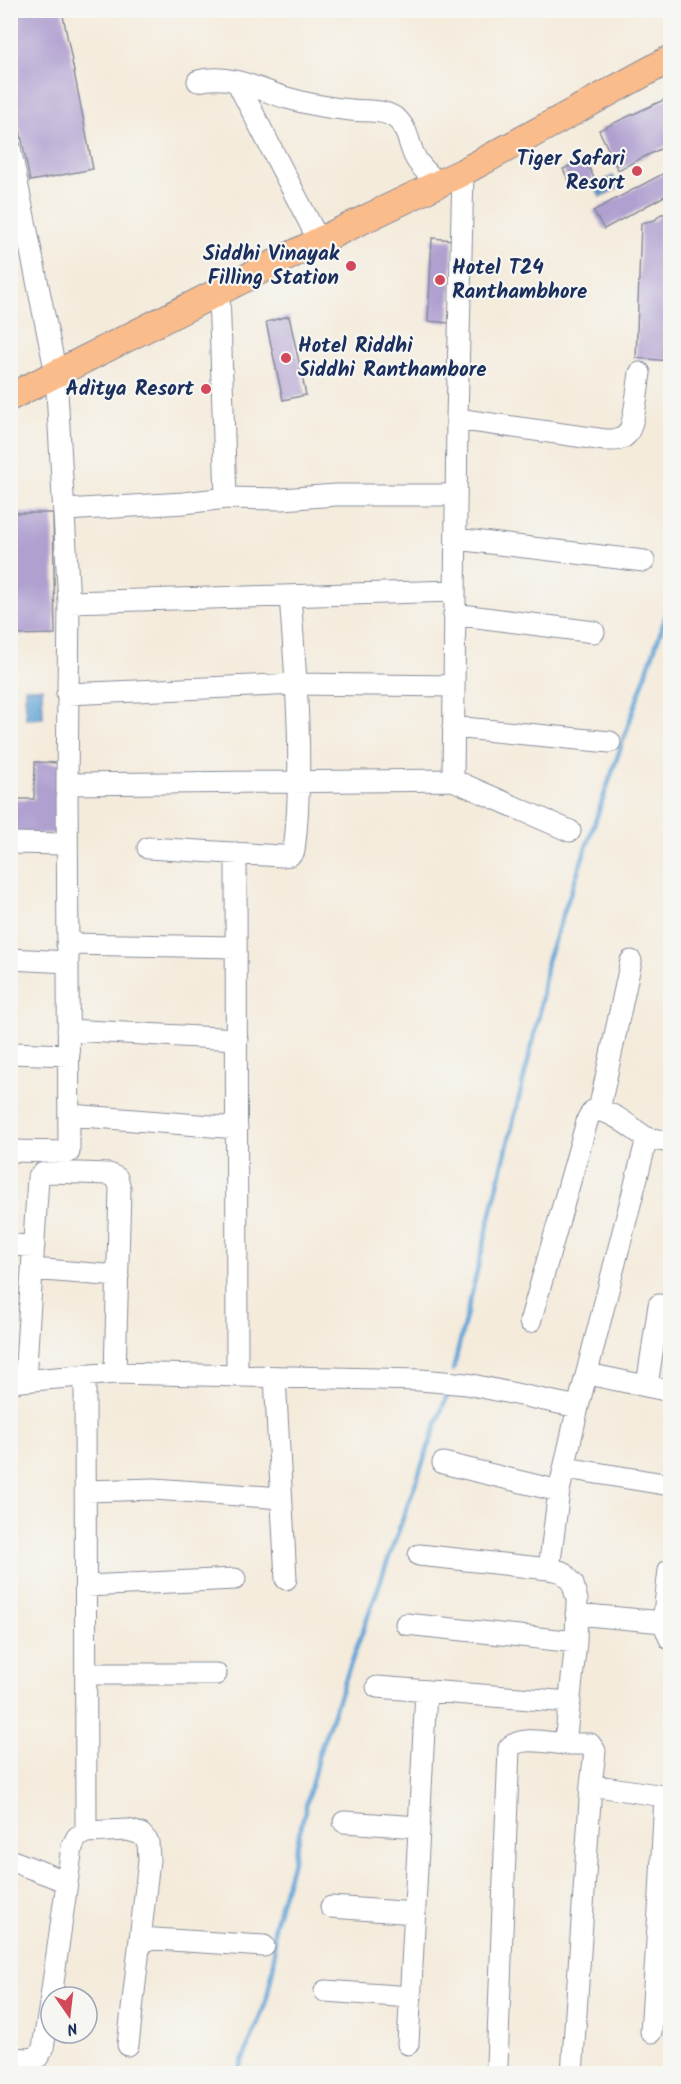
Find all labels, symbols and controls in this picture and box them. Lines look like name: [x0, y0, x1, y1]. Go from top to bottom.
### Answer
place label: Tiger Safari Resort: [517, 143, 626, 200]
marker: Tiger Safari Resort: [630, 164, 644, 178]
place label: Siddhi Vinayak Filling Station: [203, 238, 340, 295]
place label: Hotel T24 Ranthambhore: [452, 252, 587, 309]
marker: Siddhi Vinayak Filling Station: [344, 259, 358, 273]
marker: Hotel T24 Ranthambhore: [433, 273, 447, 287]
place label: Hotel Riddhi Siddhi Ranthambore: [298, 330, 487, 387]
marker: Hotel Riddhi Siddhi Ranthambore: [279, 351, 293, 365]
place label: Aditya Resort: [65, 373, 195, 406]
marker: Aditya Resort: [199, 382, 213, 396]
north arrow: [39, 1985, 99, 2045]
text: N: [64, 2015, 80, 2041]

